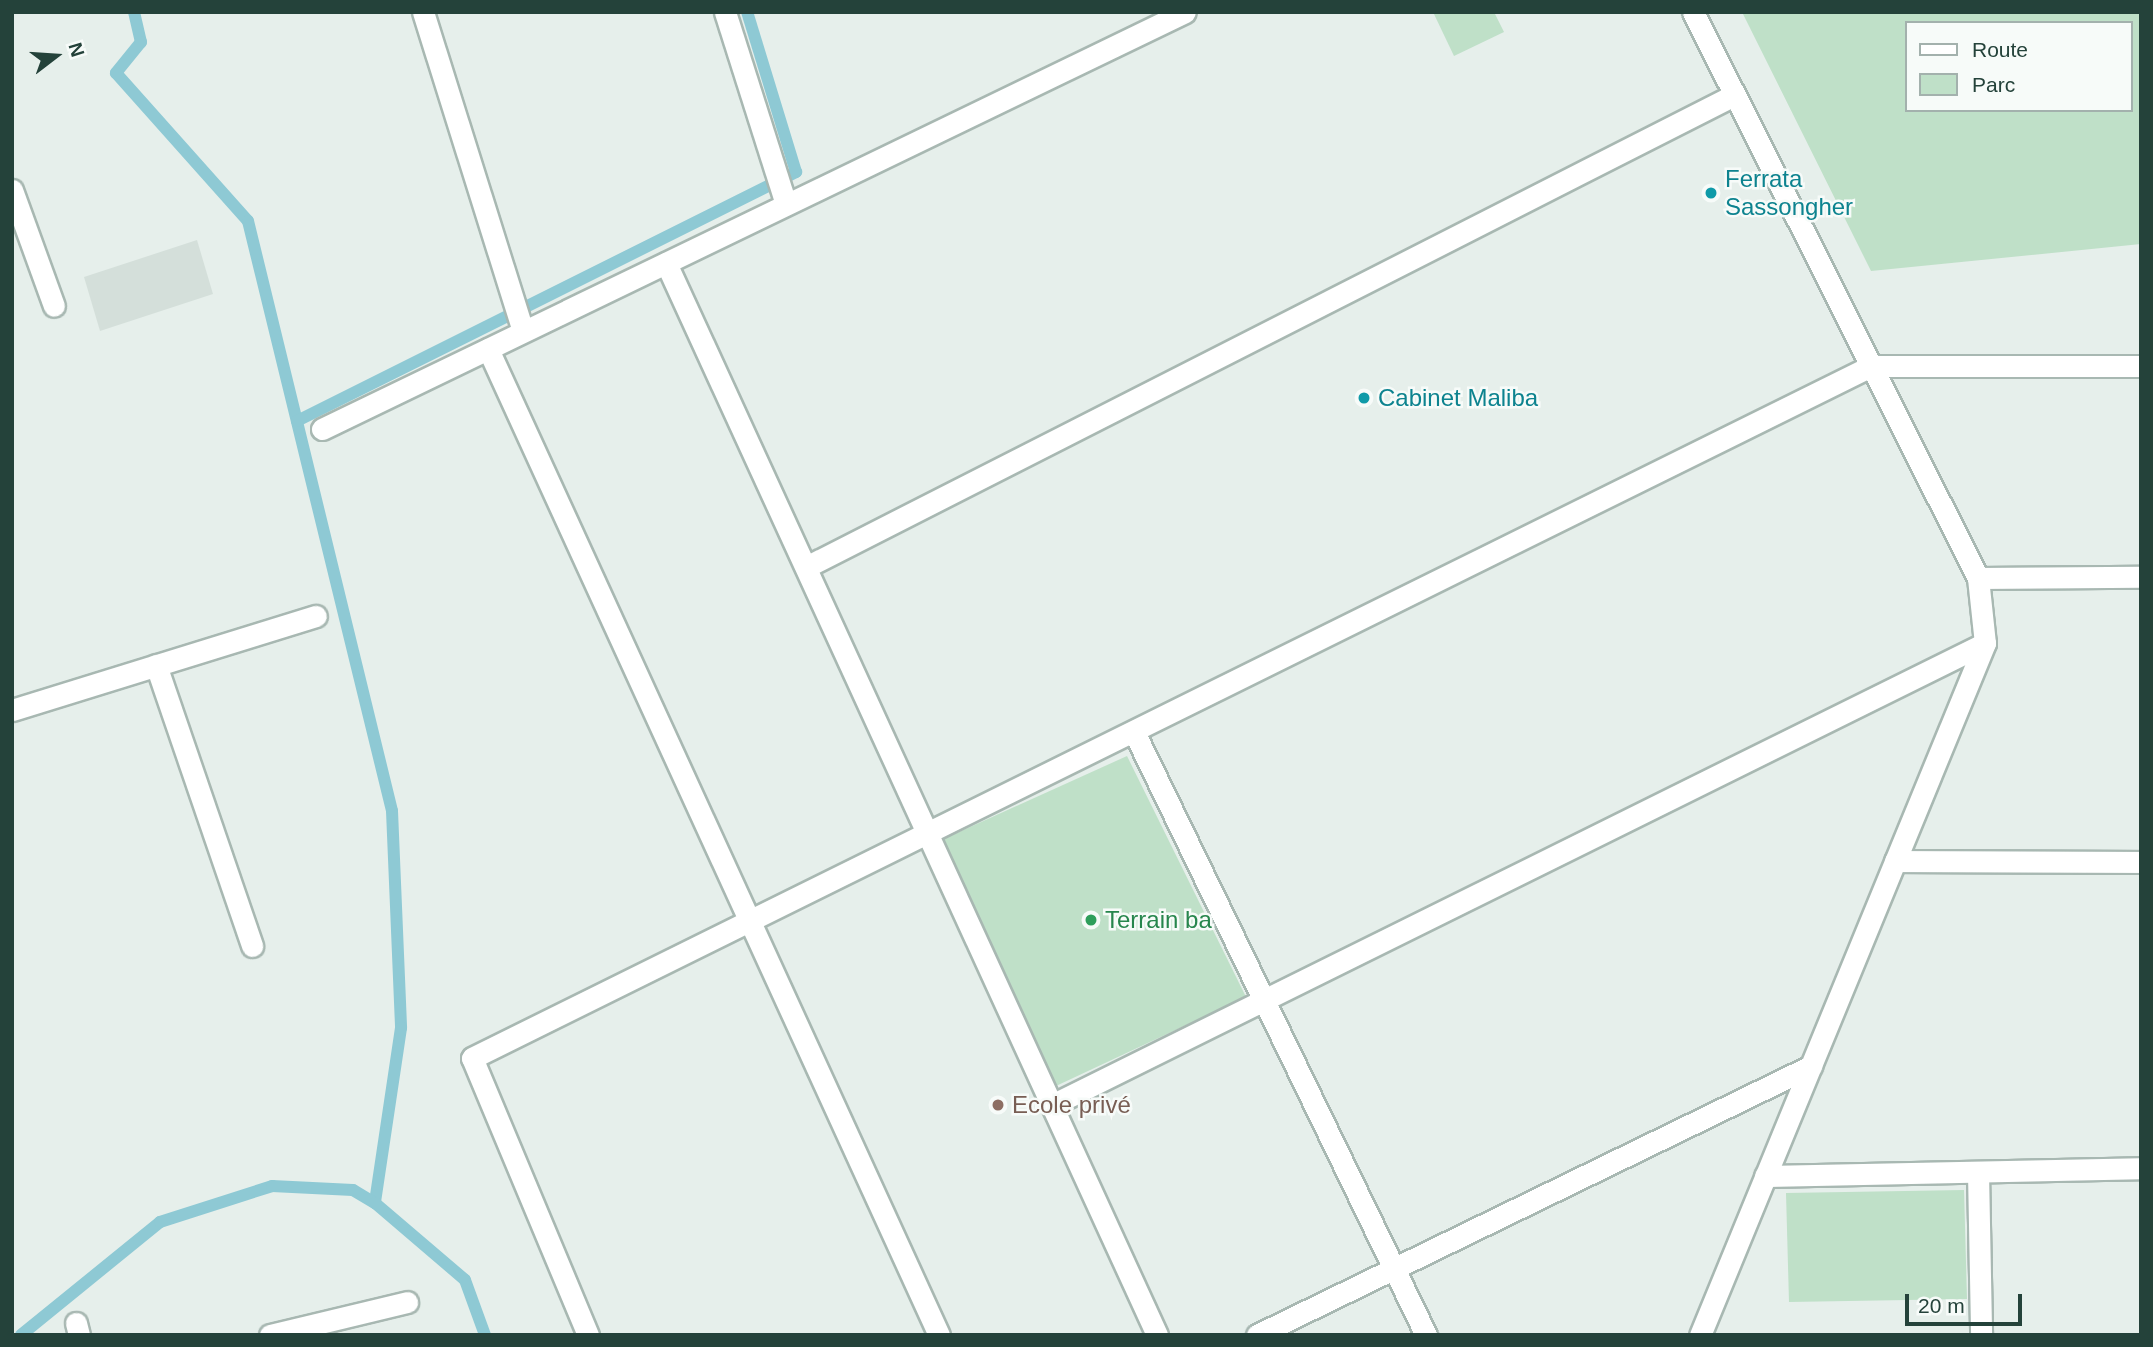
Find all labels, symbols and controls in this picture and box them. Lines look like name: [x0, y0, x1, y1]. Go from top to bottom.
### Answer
north arrow: [21, 21, 91, 91]
legend: [1904, 21, 2132, 112]
text: Route: [1972, 38, 2028, 61]
text: N: [65, 40, 89, 59]
text: Parc: [1972, 73, 2015, 96]
place label: Ferrata Sassongher: [1725, 165, 1853, 221]
marker: Ferrata Sassongher: [1703, 185, 1719, 201]
place label: Cabinet Maliba: [1378, 384, 1538, 412]
marker: Cabinet Maliba: [1356, 390, 1372, 406]
place label: Terrain ba: [1105, 906, 1212, 934]
marker: Terrain ba: [1083, 912, 1099, 928]
place label: Ecole privé: [1012, 1091, 1131, 1119]
marker: Ecole privé: [990, 1097, 1006, 1113]
scale bar: [1908, 1280, 2025, 1324]
text: 20 m: [1918, 1294, 1965, 1317]

